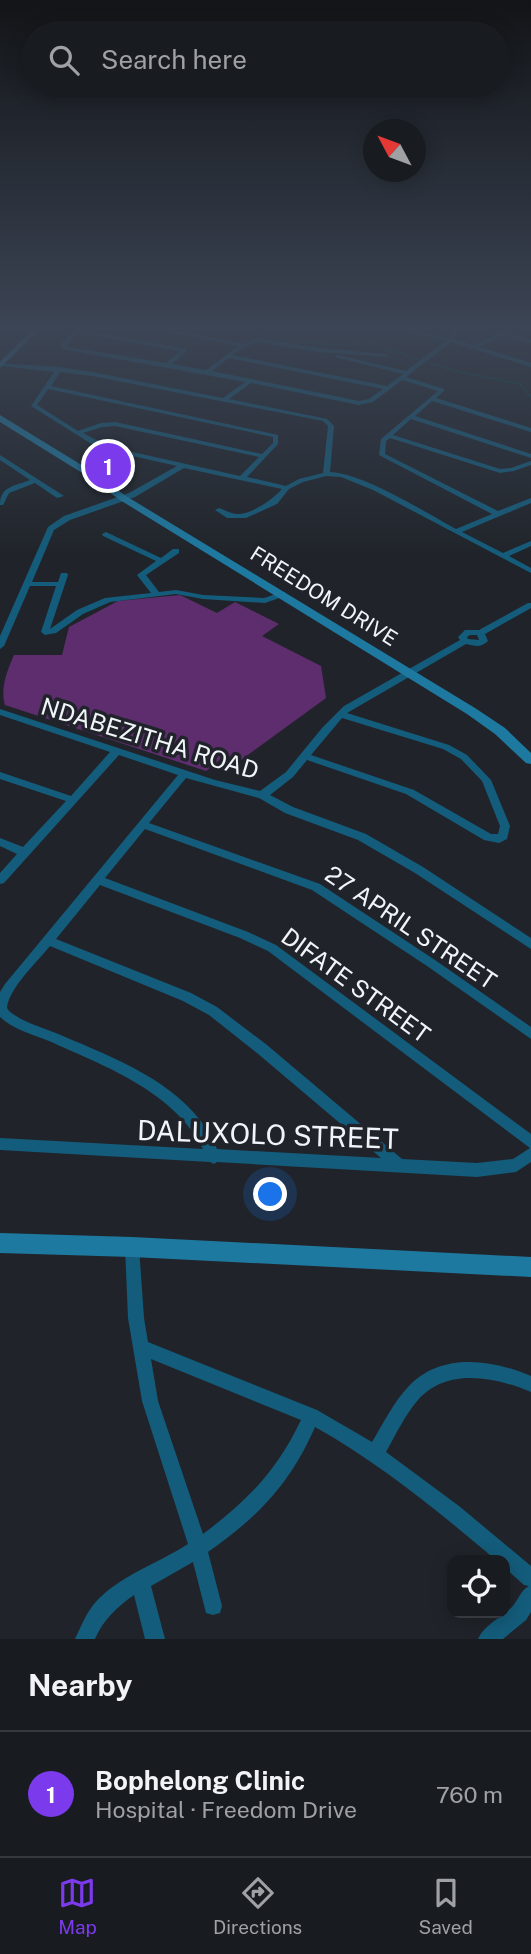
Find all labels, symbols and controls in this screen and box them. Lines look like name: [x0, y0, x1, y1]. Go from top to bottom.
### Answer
search box: [21, 21, 510, 98]
icon: search: [45, 41, 83, 79]
text: Search here: [101, 44, 247, 75]
north arrow: [363, 119, 426, 182]
pin: 1: [85, 440, 131, 492]
street label: FREEDOM DRIVE: [246, 541, 402, 651]
street label: NDABEZITHA ROAD: [38, 692, 262, 784]
street label: 27 APRIL STREET: [320, 859, 502, 995]
street label: DIFATE STREET: [276, 922, 436, 1048]
street label: DALUXOLO STREET: [137, 1113, 399, 1155]
your location: [253, 1177, 287, 1211]
map controls: [447, 1555, 510, 1618]
button: locate: [447, 1555, 510, 1618]
text: Nearby: [28, 1667, 132, 1703]
text: Bophelong Clinic: [95, 1765, 305, 1796]
text: 1: [46, 1781, 56, 1808]
text: 760 m: [436, 1781, 503, 1808]
text: Hospital · Freedom Drive: [95, 1796, 357, 1823]
tab: Map: [58, 1874, 97, 1938]
tab: Directions: [213, 1874, 302, 1938]
tab: Saved: [419, 1874, 473, 1938]

